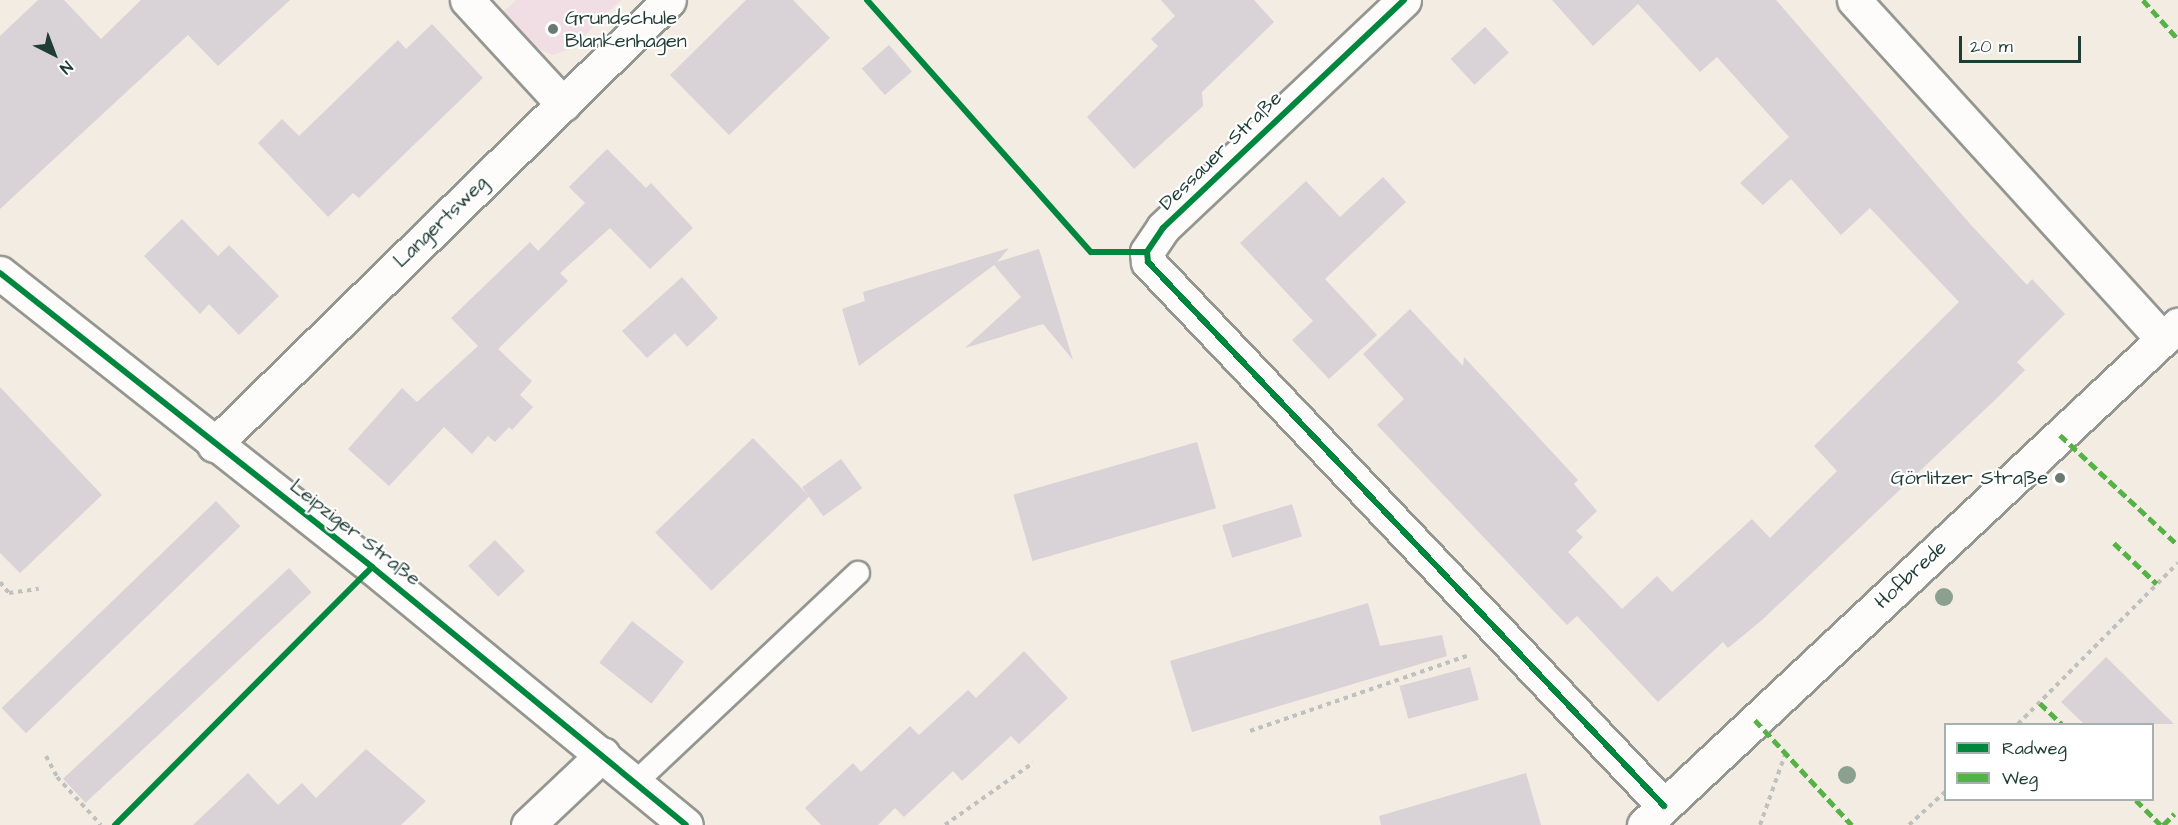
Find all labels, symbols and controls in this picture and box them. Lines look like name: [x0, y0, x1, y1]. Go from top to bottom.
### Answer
place label: Grundschule Blankenhagen: [565, 6, 687, 53]
marker: Grundschule Blankenhagen: [546, 22, 560, 36]
north arrow: [24, 24, 84, 84]
scale bar: [1962, 24, 2084, 62]
text: 20 m: [1970, 34, 2013, 59]
text: N: [55, 56, 77, 79]
street label: Dessauer Straße: [1155, 86, 1287, 216]
street label: Langertsweg: [389, 171, 493, 273]
place label: Görlitzer Straße: [1891, 466, 2048, 490]
marker: Görlitzer Straße: [2053, 471, 2067, 485]
street label: Leipziger Straße: [285, 475, 425, 591]
street label: Hofbrede: [1870, 536, 1952, 614]
legend: [1944, 723, 2154, 801]
text: Radweg: [2002, 736, 2067, 761]
text: Weg: [2002, 766, 2038, 791]

